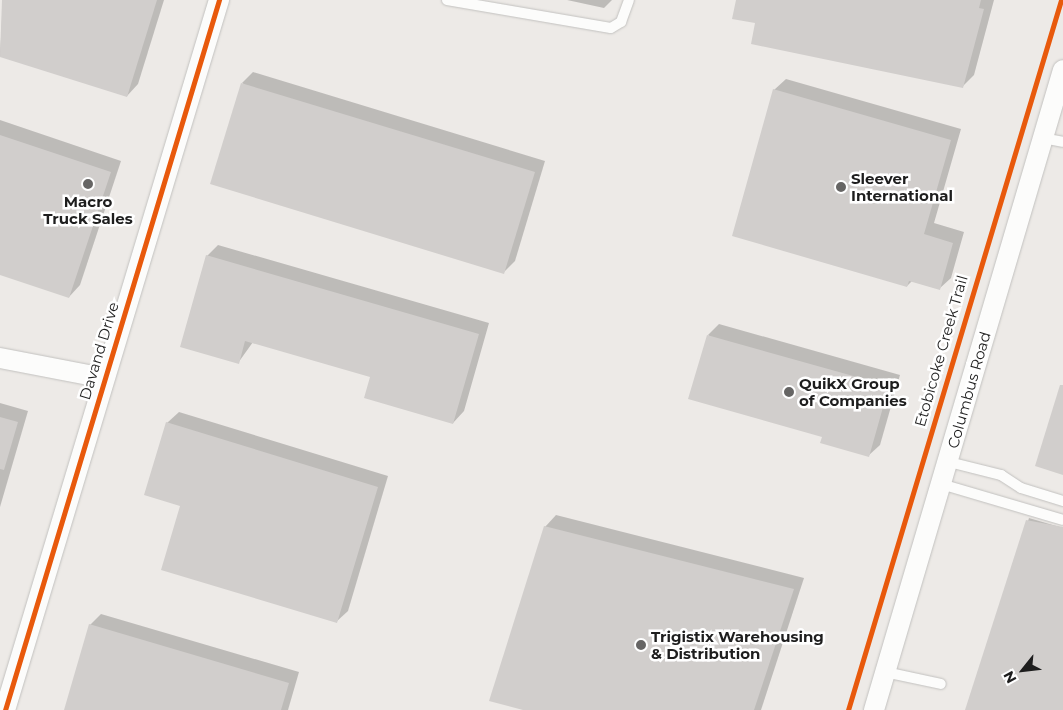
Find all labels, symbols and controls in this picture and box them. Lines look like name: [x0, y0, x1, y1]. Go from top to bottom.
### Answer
place label: Sleever International: [851, 169, 953, 204]
marker: Macro Truck Sales: [82, 178, 94, 190]
marker: Sleever International: [835, 181, 847, 193]
place label: Macro Truck Sales: [43, 192, 133, 227]
street label: Etobicoke Creek Trail: [911, 273, 971, 429]
street label: Davand Drive: [76, 300, 122, 402]
street label: Columbus Road: [944, 330, 994, 450]
place label: QuikX Group of Companies: [799, 374, 907, 409]
marker: QuikX Group of Companies: [783, 386, 795, 398]
place label: Trigistix Warehousing & Distribution: [651, 627, 824, 662]
marker: Trigistix Warehousing & Distribution: [635, 639, 647, 651]
north arrow: [998, 645, 1048, 695]
text: N: [999, 668, 1020, 687]

